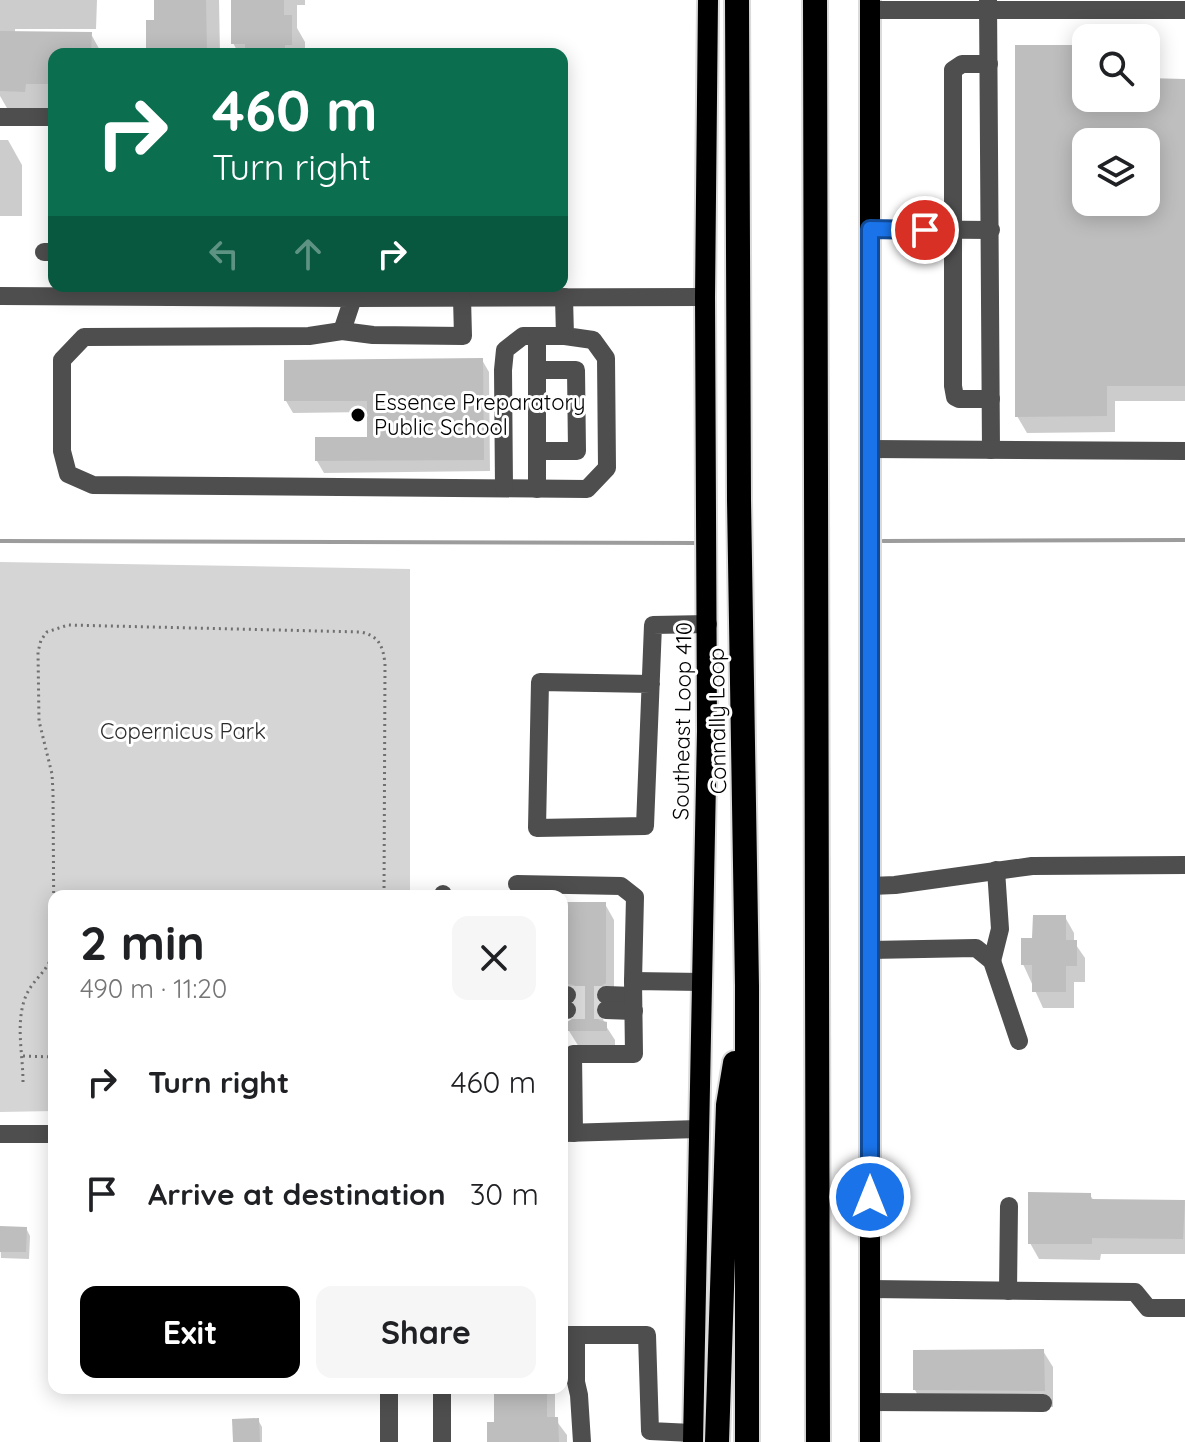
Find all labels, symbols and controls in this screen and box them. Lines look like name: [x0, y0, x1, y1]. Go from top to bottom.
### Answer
map controls: [1072, 24, 1160, 216]
button: search: [1072, 24, 1160, 112]
text: 460 m: [212, 75, 378, 145]
icon: right: [80, 80, 184, 184]
button: layers: [1072, 128, 1160, 216]
text: Turn right: [212, 144, 371, 189]
pin: [891, 196, 959, 264]
icon: arrive: [903, 208, 947, 252]
icon: left: [202, 232, 246, 276]
icon: ahead: [286, 232, 330, 276]
icon: right: [370, 232, 414, 276]
place label: Essence Preparatory Public School: [374, 388, 585, 441]
marker: Essence Preparatory Public School: [349, 406, 367, 424]
street label: Southeast Loop 410: [666, 622, 698, 820]
street label: Connally Loop: [702, 648, 732, 794]
park label: Copernicus Park: [100, 717, 266, 745]
text: 2 min: [80, 912, 205, 972]
button: close: [452, 916, 536, 1000]
text: 490 m · 11:20: [80, 972, 227, 1005]
icon: right: [80, 1060, 124, 1104]
text: Turn right: [148, 1063, 289, 1101]
text: 460 m: [451, 1063, 536, 1101]
position arrow: [828, 1155, 912, 1239]
icon: arrive: [80, 1172, 124, 1216]
text: Arrive at destination: [148, 1175, 446, 1213]
text: 30 m: [470, 1175, 539, 1213]
button: Exit: [80, 1286, 300, 1378]
button: Share: [316, 1286, 536, 1378]

